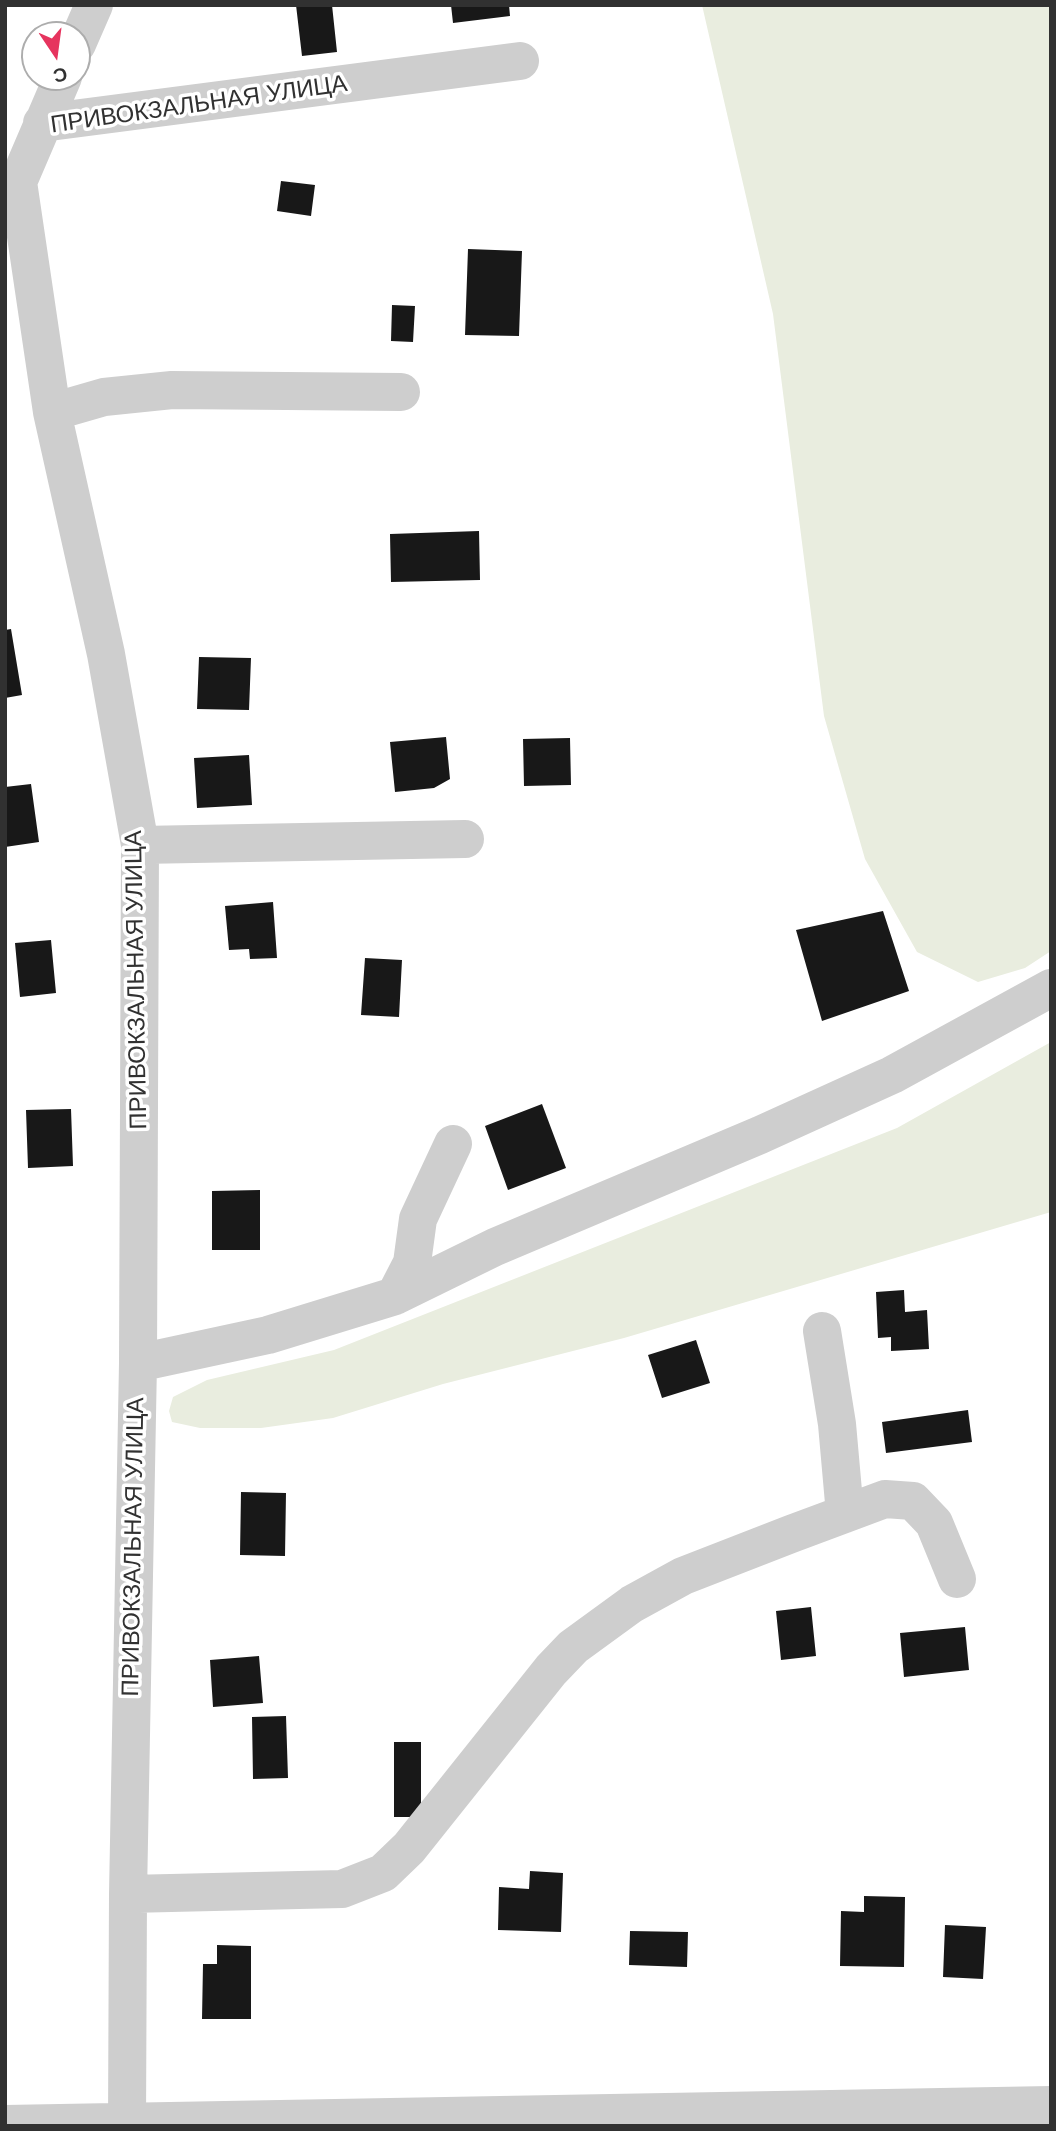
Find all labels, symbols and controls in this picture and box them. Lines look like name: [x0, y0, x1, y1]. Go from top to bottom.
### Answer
north arrow: [21, 21, 91, 91]
text: С: [51, 63, 69, 87]
street label: ПРИВОКЗАЛЬНАЯ УЛИЦА: [49, 70, 349, 140]
street label: ПРИВОКЗАЛЬНАЯ УЛИЦА: [120, 830, 154, 1130]
street label: ПРИВОКЗАЛЬНАЯ УЛИЦА: [117, 1397, 151, 1697]

